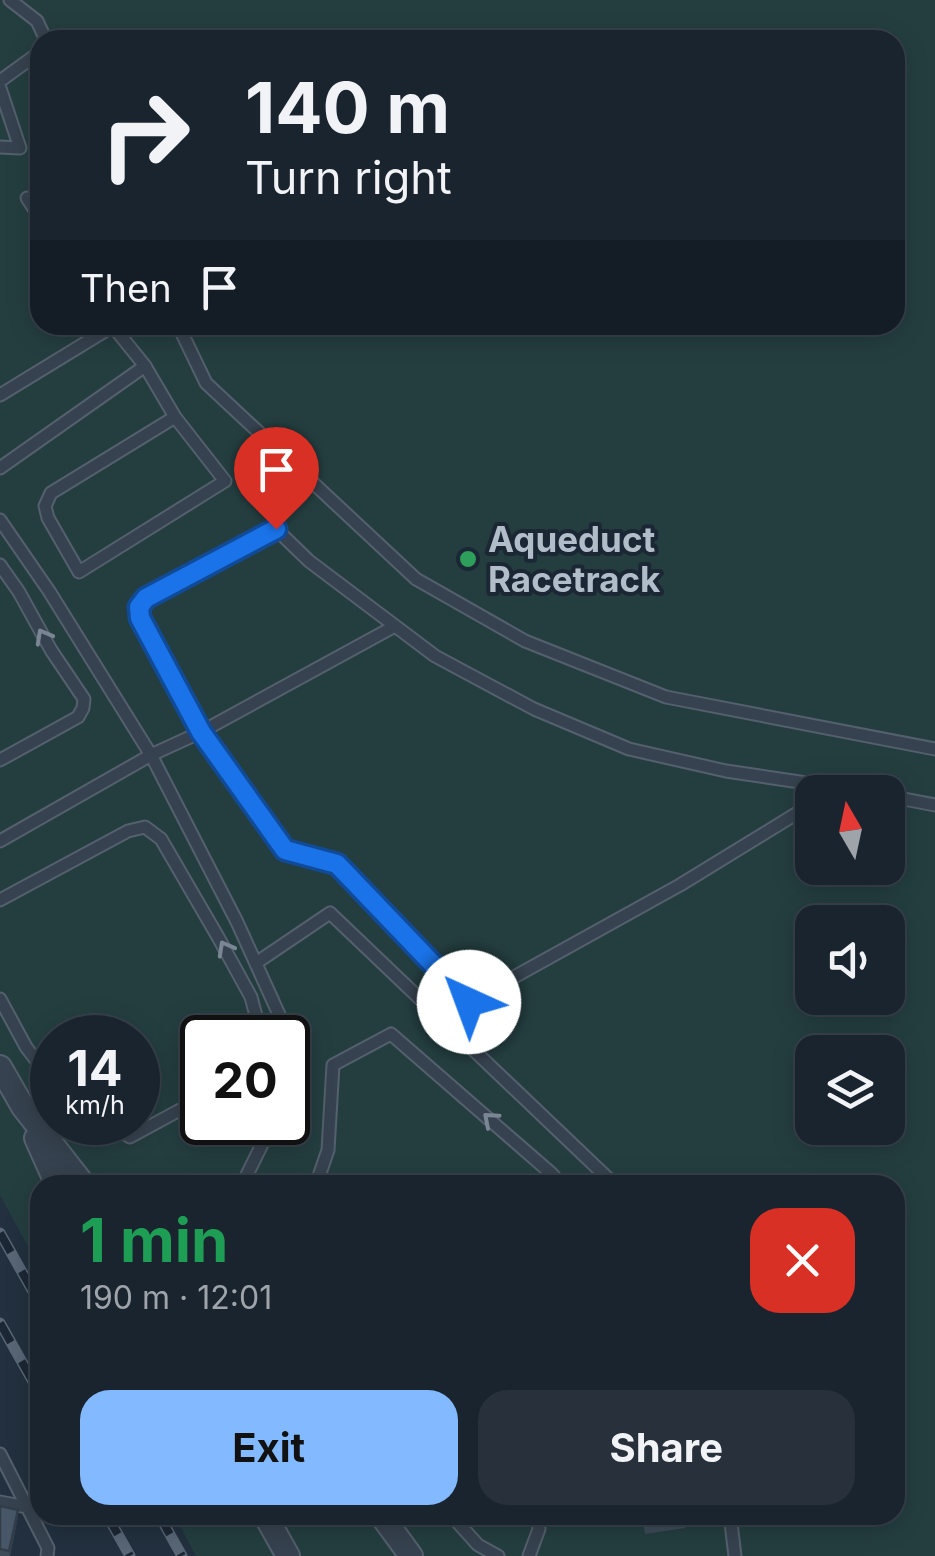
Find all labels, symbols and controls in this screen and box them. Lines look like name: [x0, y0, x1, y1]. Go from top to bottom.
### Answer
text: 140 m: [245, 65, 450, 150]
icon: right: [80, 70, 210, 200]
text: Turn right: [245, 150, 452, 205]
icon: arrive: [192, 260, 247, 315]
text: Then: [80, 265, 172, 311]
pin: [234, 427, 319, 530]
icon: arrive: [249, 442, 304, 497]
place label: Aqueduct Racetrack: [488, 518, 661, 600]
marker: Aqueduct Racetrack: [457, 548, 479, 570]
one-way arrow: [36, 629, 56, 647]
north arrow: [795, 775, 905, 885]
map controls: [795, 775, 905, 1145]
button: sound: [795, 905, 905, 1015]
one-way arrow: [217, 941, 237, 959]
position arrow: [417, 950, 521, 1054]
speed limit sign: 20: [180, 1015, 310, 1145]
button: layers: [795, 1035, 905, 1145]
text: 14: [67, 1038, 123, 1098]
text: km/h: [65, 1090, 125, 1120]
one-way arrow: [483, 1113, 501, 1131]
text: 1 min: [80, 1204, 228, 1276]
button: close: [750, 1208, 855, 1313]
text: 190 m · 12:01: [80, 1278, 272, 1317]
button: Exit: [80, 1390, 458, 1505]
button: Share: [478, 1390, 855, 1505]

